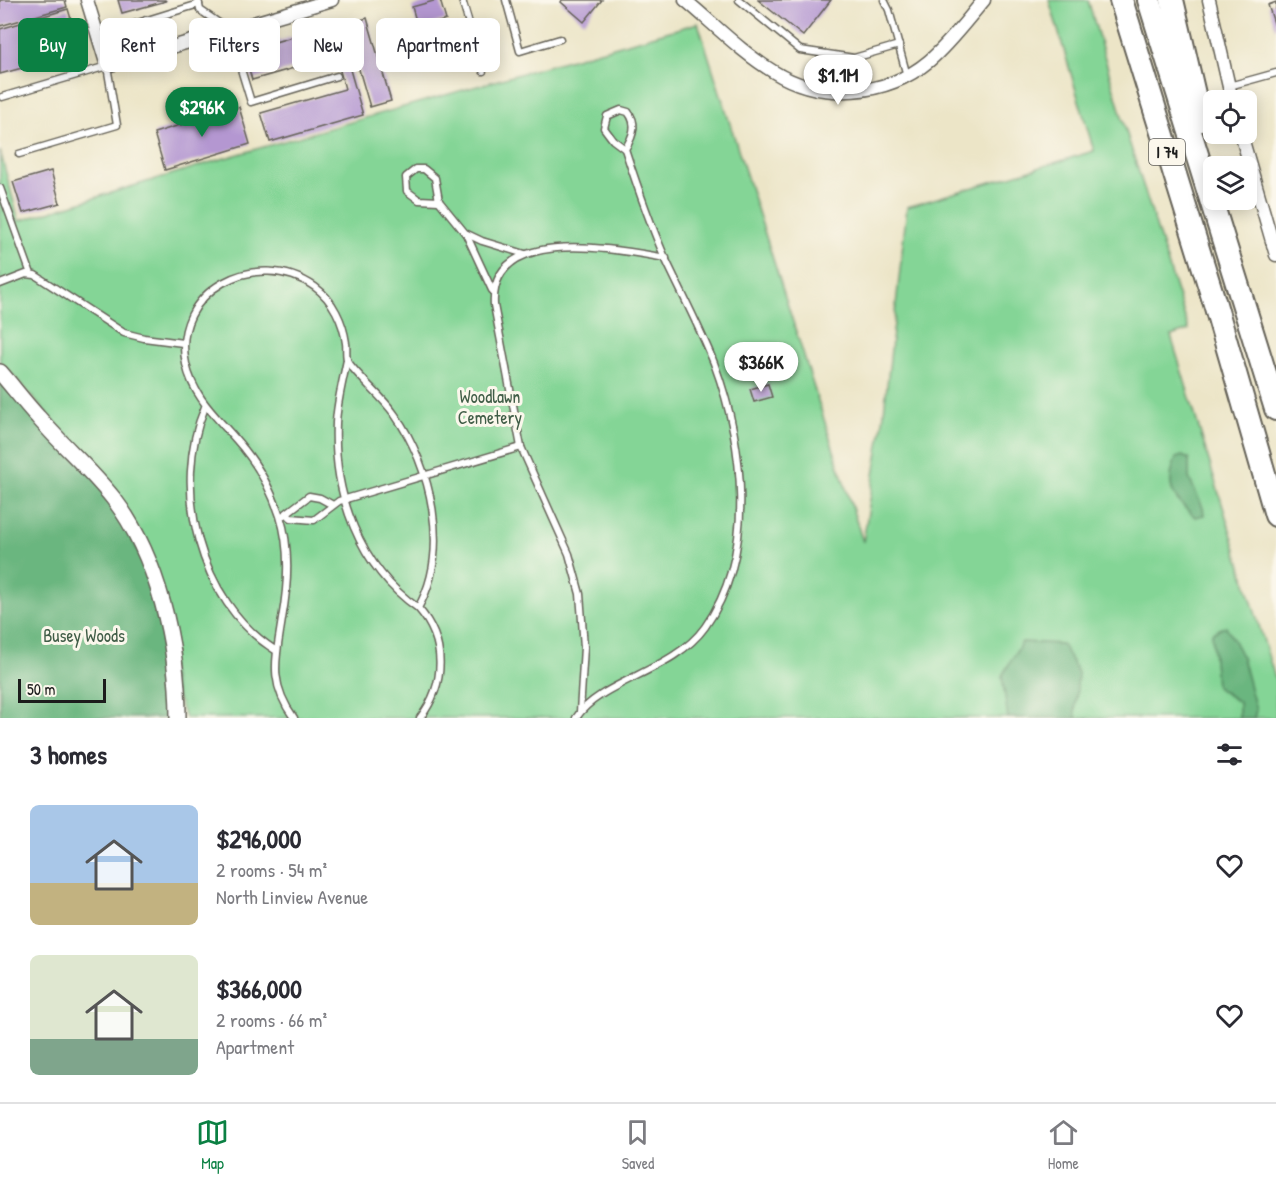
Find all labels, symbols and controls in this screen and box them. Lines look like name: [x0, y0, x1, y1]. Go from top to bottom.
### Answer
chip: Buy: [18, 18, 88, 72]
chip: Rent: [100, 18, 177, 72]
chip: Filters: [189, 18, 280, 72]
chip: New: [292, 18, 364, 72]
chip: Apartment: [376, 18, 500, 72]
pin: $1.1M: [796, 55, 880, 106]
text: $1.1M: [818, 61, 858, 88]
pin: $296K: [160, 87, 244, 138]
map controls: [1203, 90, 1257, 210]
button: locate: [1203, 90, 1257, 144]
text: $296K: [179, 93, 225, 120]
road number: I 74: [1149, 139, 1185, 165]
button: layers: [1203, 156, 1257, 210]
pin: $366K: [719, 342, 803, 393]
text: $366K: [738, 348, 784, 375]
park label: Woodlawn Cemetery: [458, 384, 523, 430]
park label: Busey Woods: [43, 623, 125, 648]
scale bar: [18, 676, 106, 704]
text: 50 m: [27, 678, 56, 700]
text: 3 homes: [30, 737, 107, 772]
icon: filters: [1213, 738, 1246, 771]
text: $296,000: [216, 821, 301, 856]
icon: home: [78, 829, 150, 901]
icon: heart: [1213, 849, 1246, 882]
text: 2 rooms · 54 m²: [216, 856, 327, 883]
text: North Linview Avenue: [216, 883, 368, 910]
text: $366,000: [216, 971, 302, 1006]
icon: home: [78, 979, 150, 1051]
icon: heart: [1213, 999, 1246, 1032]
text: 2 rooms · 66 m²: [216, 1006, 327, 1033]
text: Apartment: [216, 1033, 294, 1060]
tab: Map: [196, 1116, 229, 1174]
tab: Saved: [621, 1116, 654, 1174]
tab: Home: [1047, 1116, 1080, 1174]

